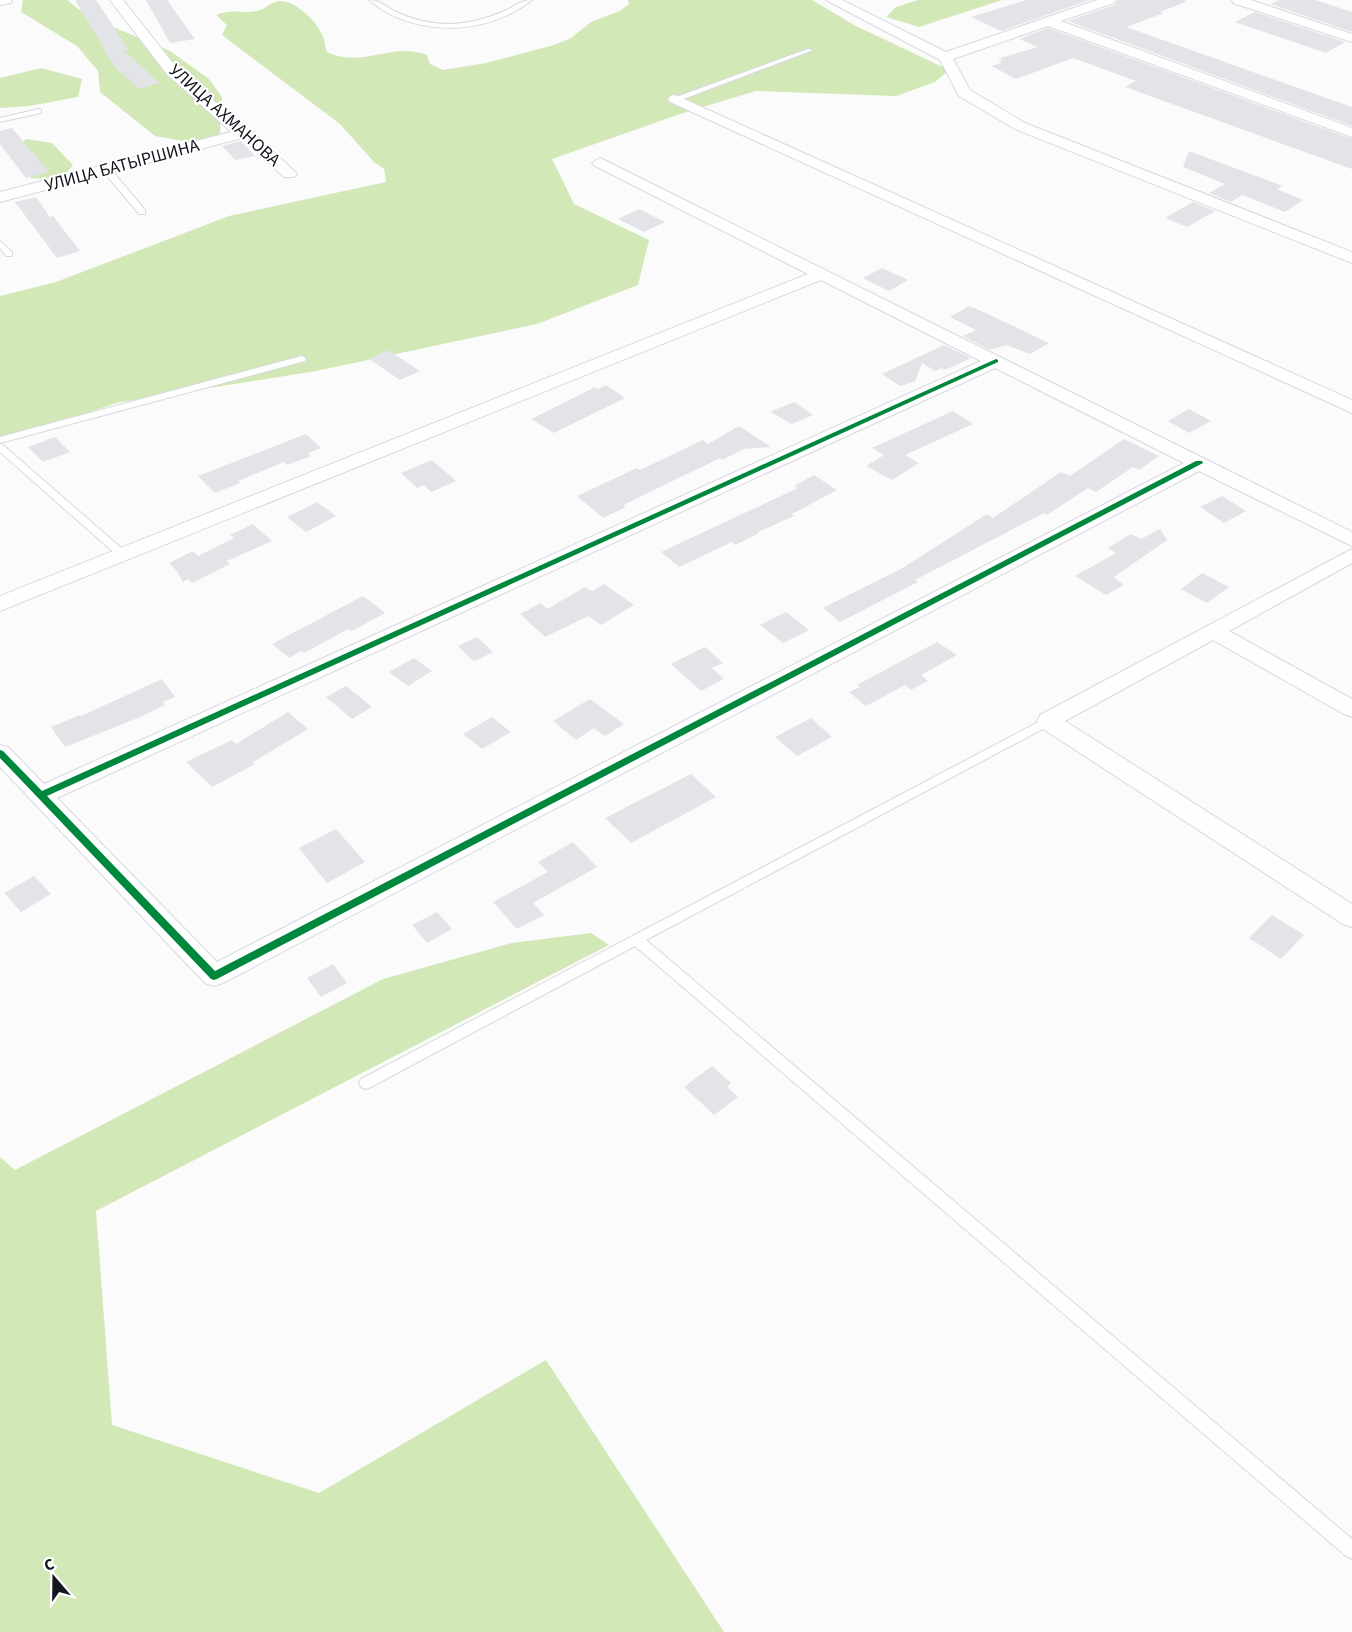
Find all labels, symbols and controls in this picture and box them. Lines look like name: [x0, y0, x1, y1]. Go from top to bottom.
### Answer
street label: УЛИЦА АХМАНОВА: [163, 58, 286, 172]
street label: УЛИЦА БАТЫРШИНА: [42, 133, 202, 198]
north arrow: [24, 1548, 84, 1608]
text: С: [41, 1553, 57, 1577]

